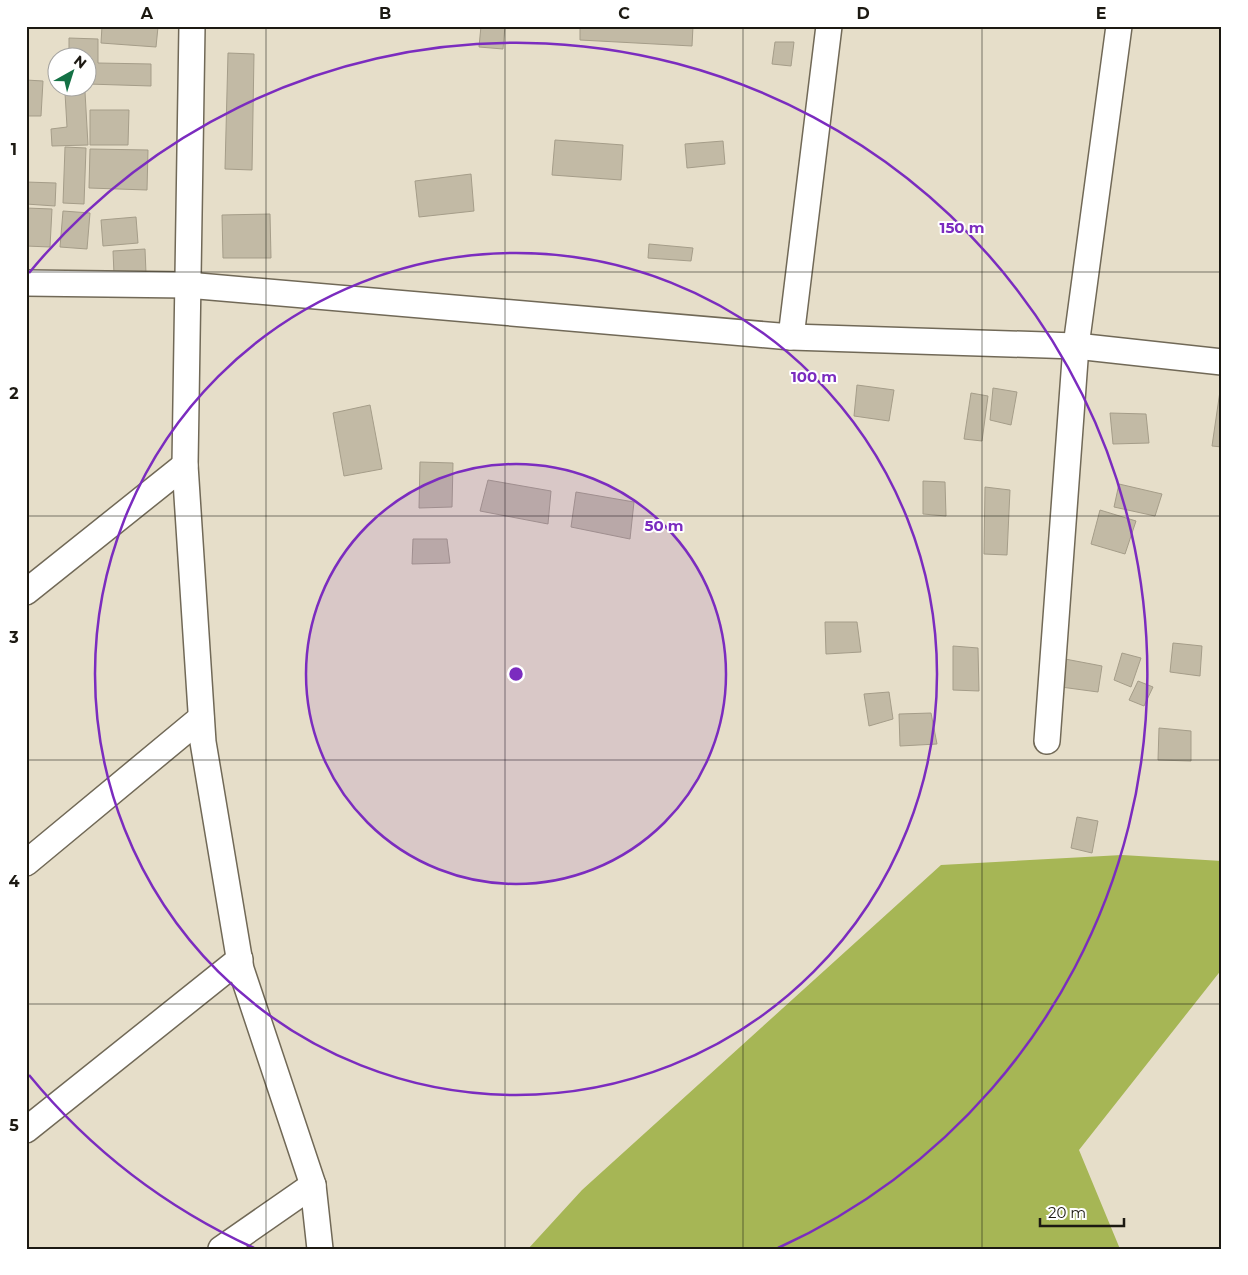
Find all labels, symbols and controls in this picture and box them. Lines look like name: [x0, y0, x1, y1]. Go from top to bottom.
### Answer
text: A: [140, 4, 154, 23]
text: B: [379, 4, 391, 23]
text: C: [618, 4, 630, 23]
text: D: [856, 4, 870, 23]
text: E: [1096, 4, 1106, 23]
north arrow: [48, 48, 98, 98]
text: N: [70, 51, 90, 72]
text: 1: [11, 140, 17, 159]
text: 150 m: [940, 218, 984, 237]
text: 100 m: [791, 367, 837, 386]
text: 2: [9, 384, 19, 403]
text: 50 m: [644, 516, 684, 535]
text: 3: [8, 628, 19, 647]
centre of rings: [507, 665, 525, 683]
text: 4: [8, 872, 20, 891]
text: 5: [9, 1116, 19, 1135]
scale bar: [1040, 1195, 1124, 1227]
text: 20 m: [1048, 1203, 1086, 1222]

